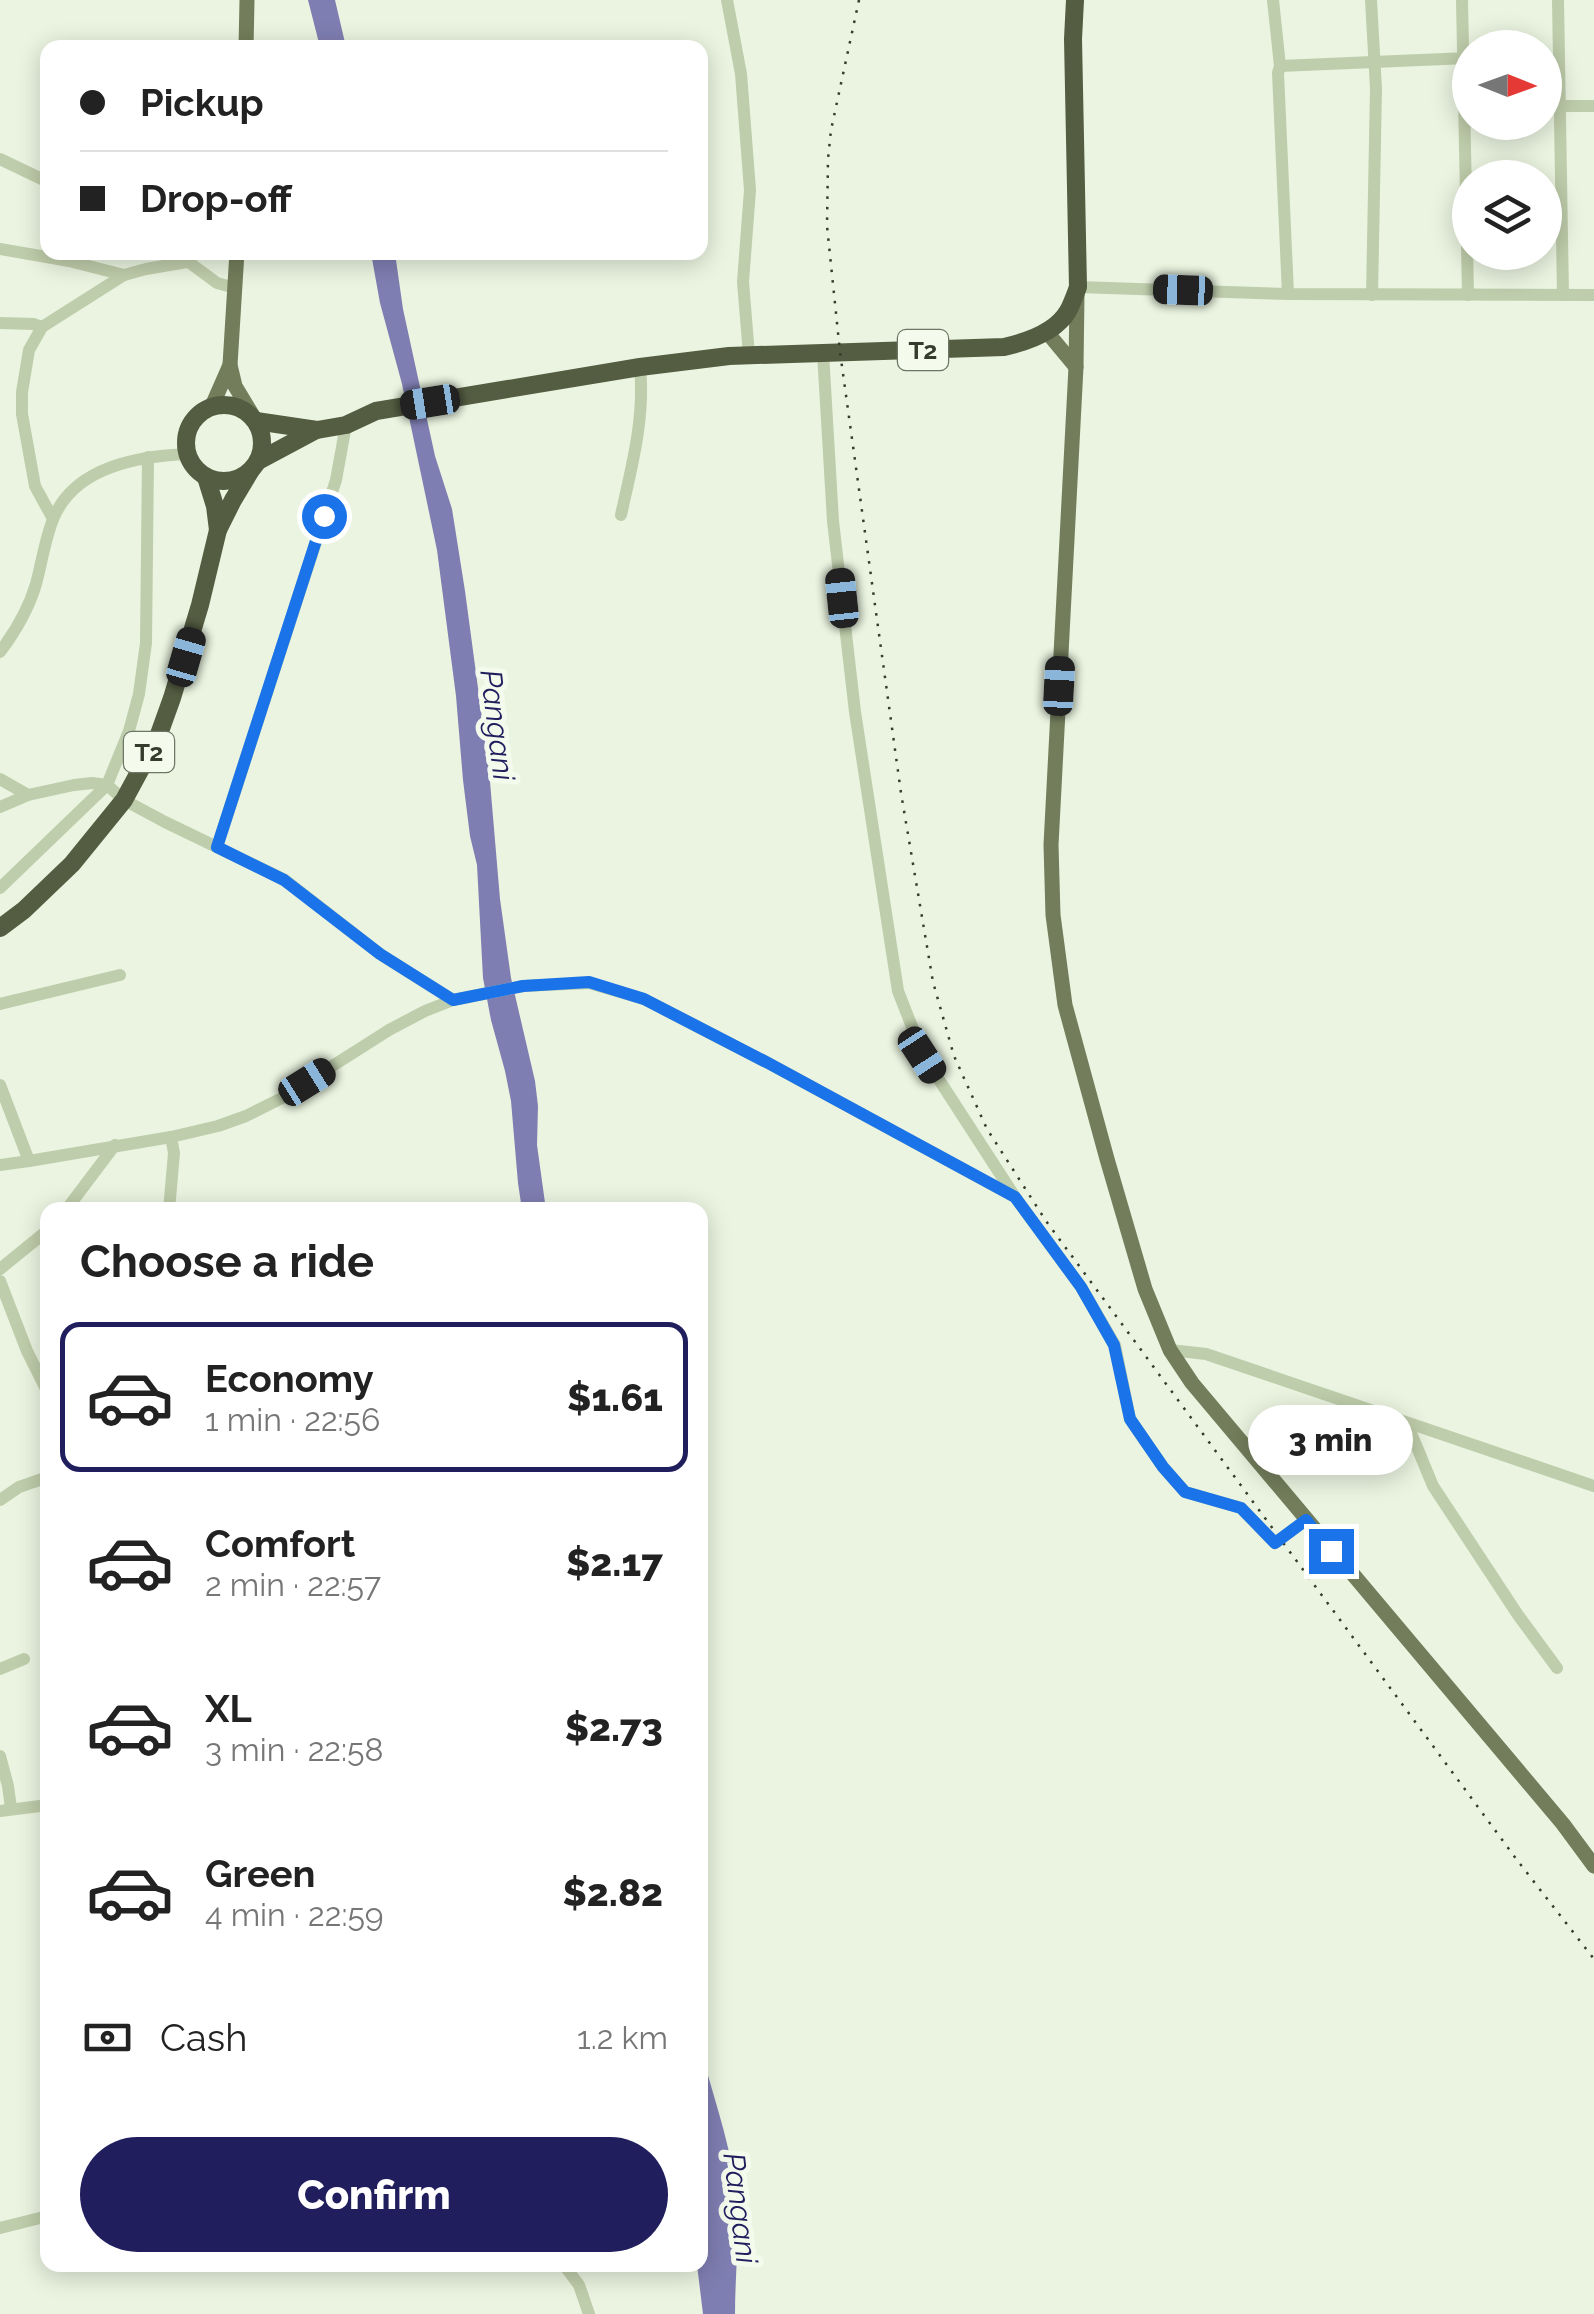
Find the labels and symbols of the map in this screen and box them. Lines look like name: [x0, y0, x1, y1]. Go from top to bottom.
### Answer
north arrow: [1452, 30, 1562, 140]
car: [1152, 274, 1214, 306]
road number: T2: [898, 330, 948, 370]
car: [398, 382, 462, 422]
route start: [302, 494, 347, 539]
car: [824, 567, 860, 629]
car: [163, 624, 209, 690]
car: [1042, 655, 1076, 717]
water label: Pangani: [473, 668, 522, 783]
road number: T2: [124, 732, 174, 772]
car: [893, 1022, 951, 1088]
car: [274, 1053, 340, 1111]
callout: 3 min: [1248, 1406, 1414, 1476]
route end: [1309, 1529, 1354, 1574]
water label: Pangani: [716, 2151, 765, 2266]

